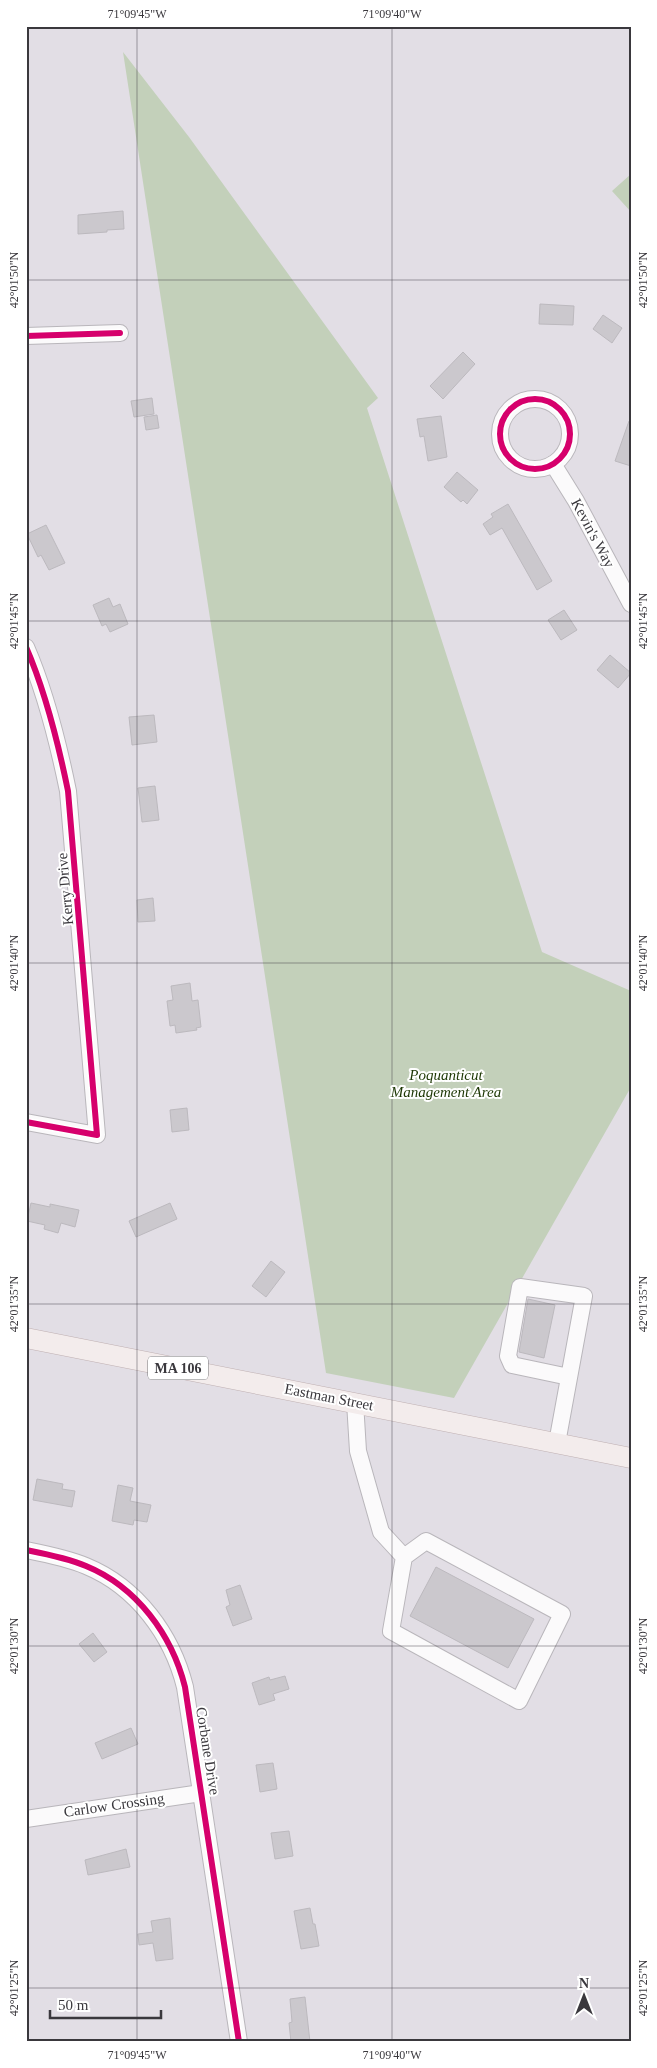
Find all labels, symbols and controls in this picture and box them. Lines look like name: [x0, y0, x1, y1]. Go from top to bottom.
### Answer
text: 71°09'45"W: [107, 7, 167, 21]
text: 71°09'40"W: [362, 7, 422, 21]
text: 42°01'50"N: [7, 251, 21, 308]
text: 42°01'50"N: [636, 251, 650, 308]
street label: Kevin's Way: [568, 496, 618, 571]
text: 42°01'45"N: [7, 592, 21, 649]
text: 42°01'45"N: [636, 592, 650, 649]
street label: Kerry Drive: [54, 852, 76, 926]
text: 42°01'40"N: [7, 934, 21, 991]
text: 42°01'40"N: [636, 934, 650, 991]
park label: Poquanticut Management Area: [390, 1067, 501, 1100]
text: 42°01'35"N: [7, 1275, 21, 1332]
text: 42°01'35"N: [636, 1275, 650, 1332]
road number: MA 106: [148, 1356, 208, 1380]
street label: Eastman Street: [283, 1381, 376, 1414]
text: 42°01'30"N: [7, 1617, 21, 1674]
text: 42°01'30"N: [636, 1617, 650, 1674]
street label: Corbane Drive: [193, 1706, 223, 1796]
street label: Carlow Crossing: [63, 1790, 166, 1820]
text: 42°01'25"N: [7, 1959, 21, 2016]
text: 42°01'25"N: [636, 1959, 650, 2016]
north arrow: [560, 1970, 610, 2020]
text: N: [579, 1976, 589, 1991]
scale bar: [50, 1988, 161, 2020]
text: 50 m: [58, 1997, 89, 2013]
text: 71°09'45"W: [107, 2048, 167, 2062]
text: 71°09'40"W: [362, 2048, 422, 2062]

